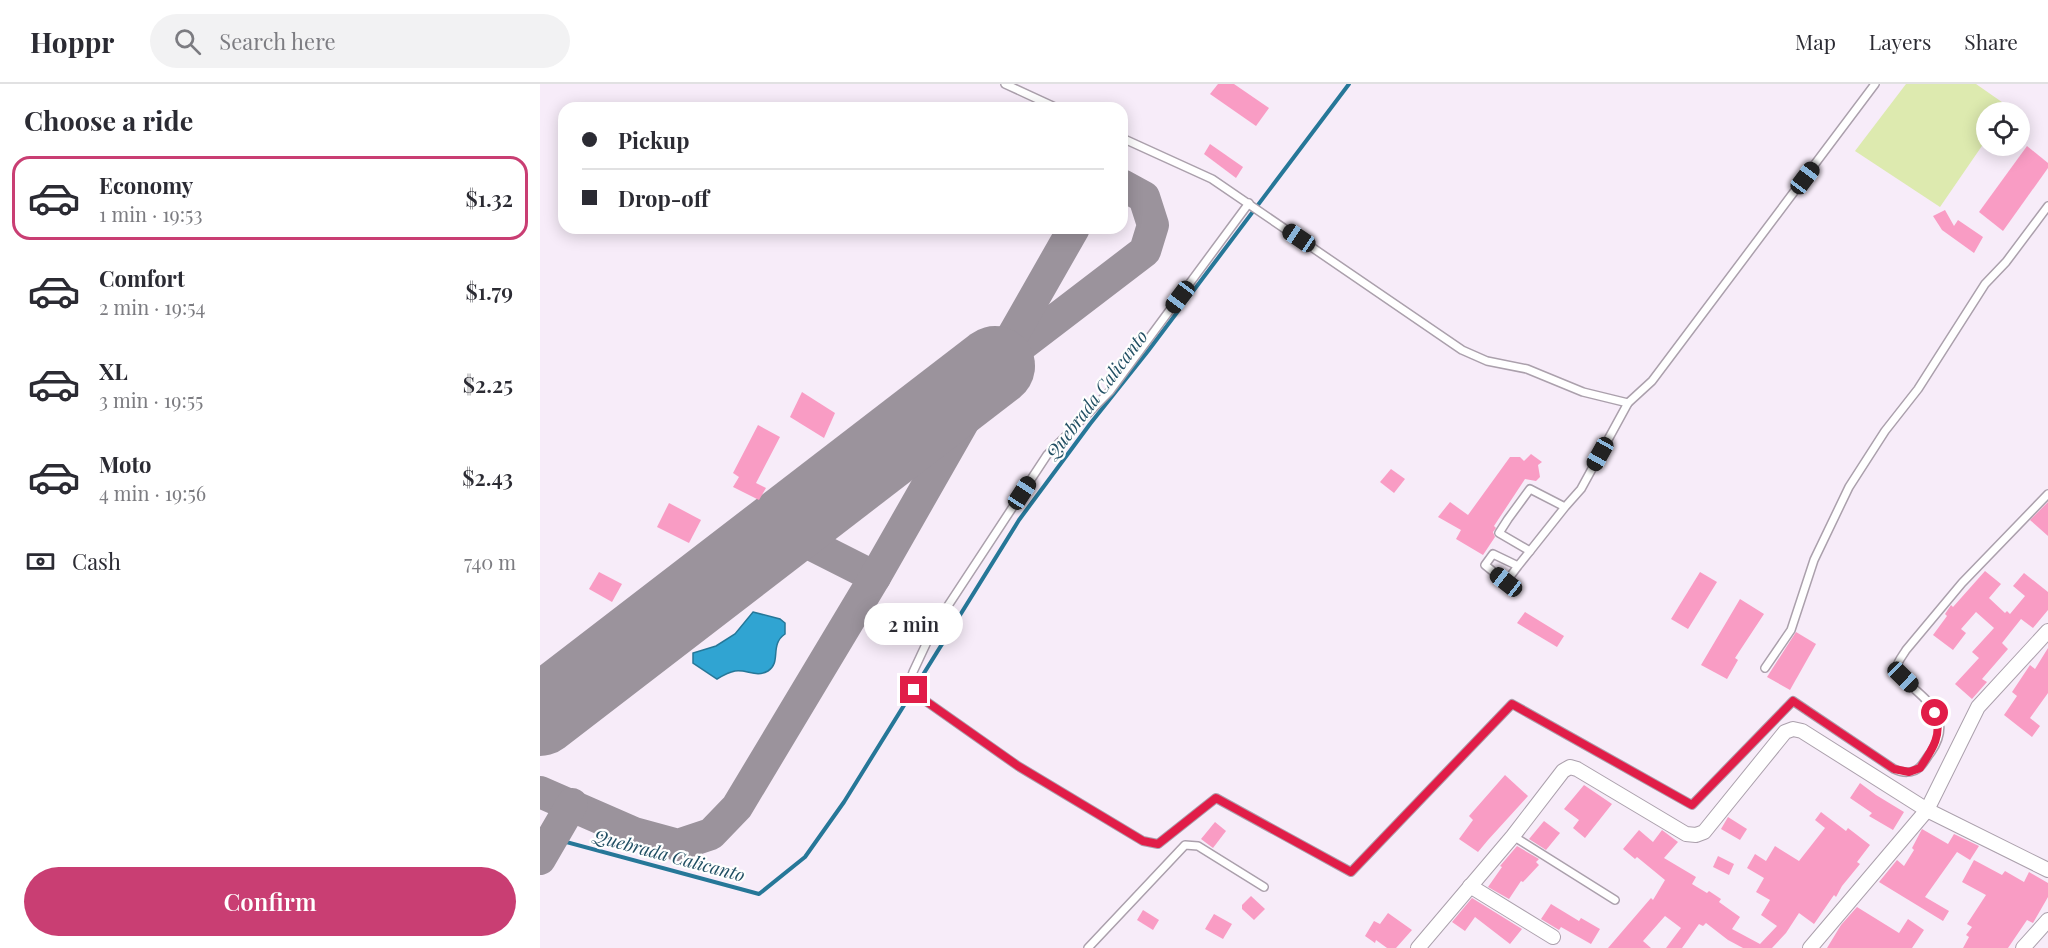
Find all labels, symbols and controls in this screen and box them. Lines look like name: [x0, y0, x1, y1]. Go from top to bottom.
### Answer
search box: [150, 14, 570, 68]
text: Hoppr: [30, 23, 114, 60]
icon: search: [171, 25, 204, 58]
text: Search here: [219, 26, 336, 56]
text: Map: [1795, 27, 1836, 55]
text: Layers: [1869, 27, 1931, 55]
text: Share: [1964, 27, 2018, 55]
text: Choose a ride: [24, 102, 193, 138]
map controls: [1976, 102, 2030, 156]
button: locate: [1976, 102, 2030, 156]
text: Pickup: [618, 125, 689, 155]
car: [1787, 158, 1823, 198]
text: Economy: [99, 170, 193, 200]
icon: car: [27, 171, 81, 225]
text: $1.32: [465, 183, 513, 213]
text: Drop-off: [618, 183, 709, 213]
text: 1 min · 19:53: [99, 200, 202, 227]
car: [1279, 220, 1319, 256]
text: Comfort: [99, 263, 185, 293]
icon: car: [27, 264, 81, 318]
text: $1.79: [465, 276, 513, 306]
car: [1162, 277, 1198, 317]
text: 2 min · 19:54: [99, 293, 205, 320]
water label: Quebrada Calicanto: [1039, 325, 1153, 465]
text: XL: [99, 356, 128, 386]
icon: car: [27, 357, 81, 411]
text: $2.25: [463, 369, 513, 399]
text: 3 min · 19:55: [99, 386, 203, 413]
car: [1583, 434, 1617, 474]
text: Moto: [99, 449, 152, 479]
icon: car: [27, 450, 81, 504]
text: $2.43: [462, 462, 513, 492]
car: [1005, 473, 1039, 513]
text: 4 min · 19:56: [99, 479, 206, 506]
icon: cash: [24, 545, 57, 578]
text: Cash: [72, 546, 121, 576]
text: 740 m: [464, 548, 516, 575]
car: [1486, 564, 1526, 600]
callout: 2 min: [864, 603, 964, 645]
text: 2 min: [888, 610, 939, 637]
car: [1884, 658, 1922, 696]
route end: [900, 676, 927, 703]
route start: [1921, 699, 1948, 726]
water label: Quebrada Calicanto: [590, 823, 748, 887]
button: Confirm: [24, 867, 516, 936]

